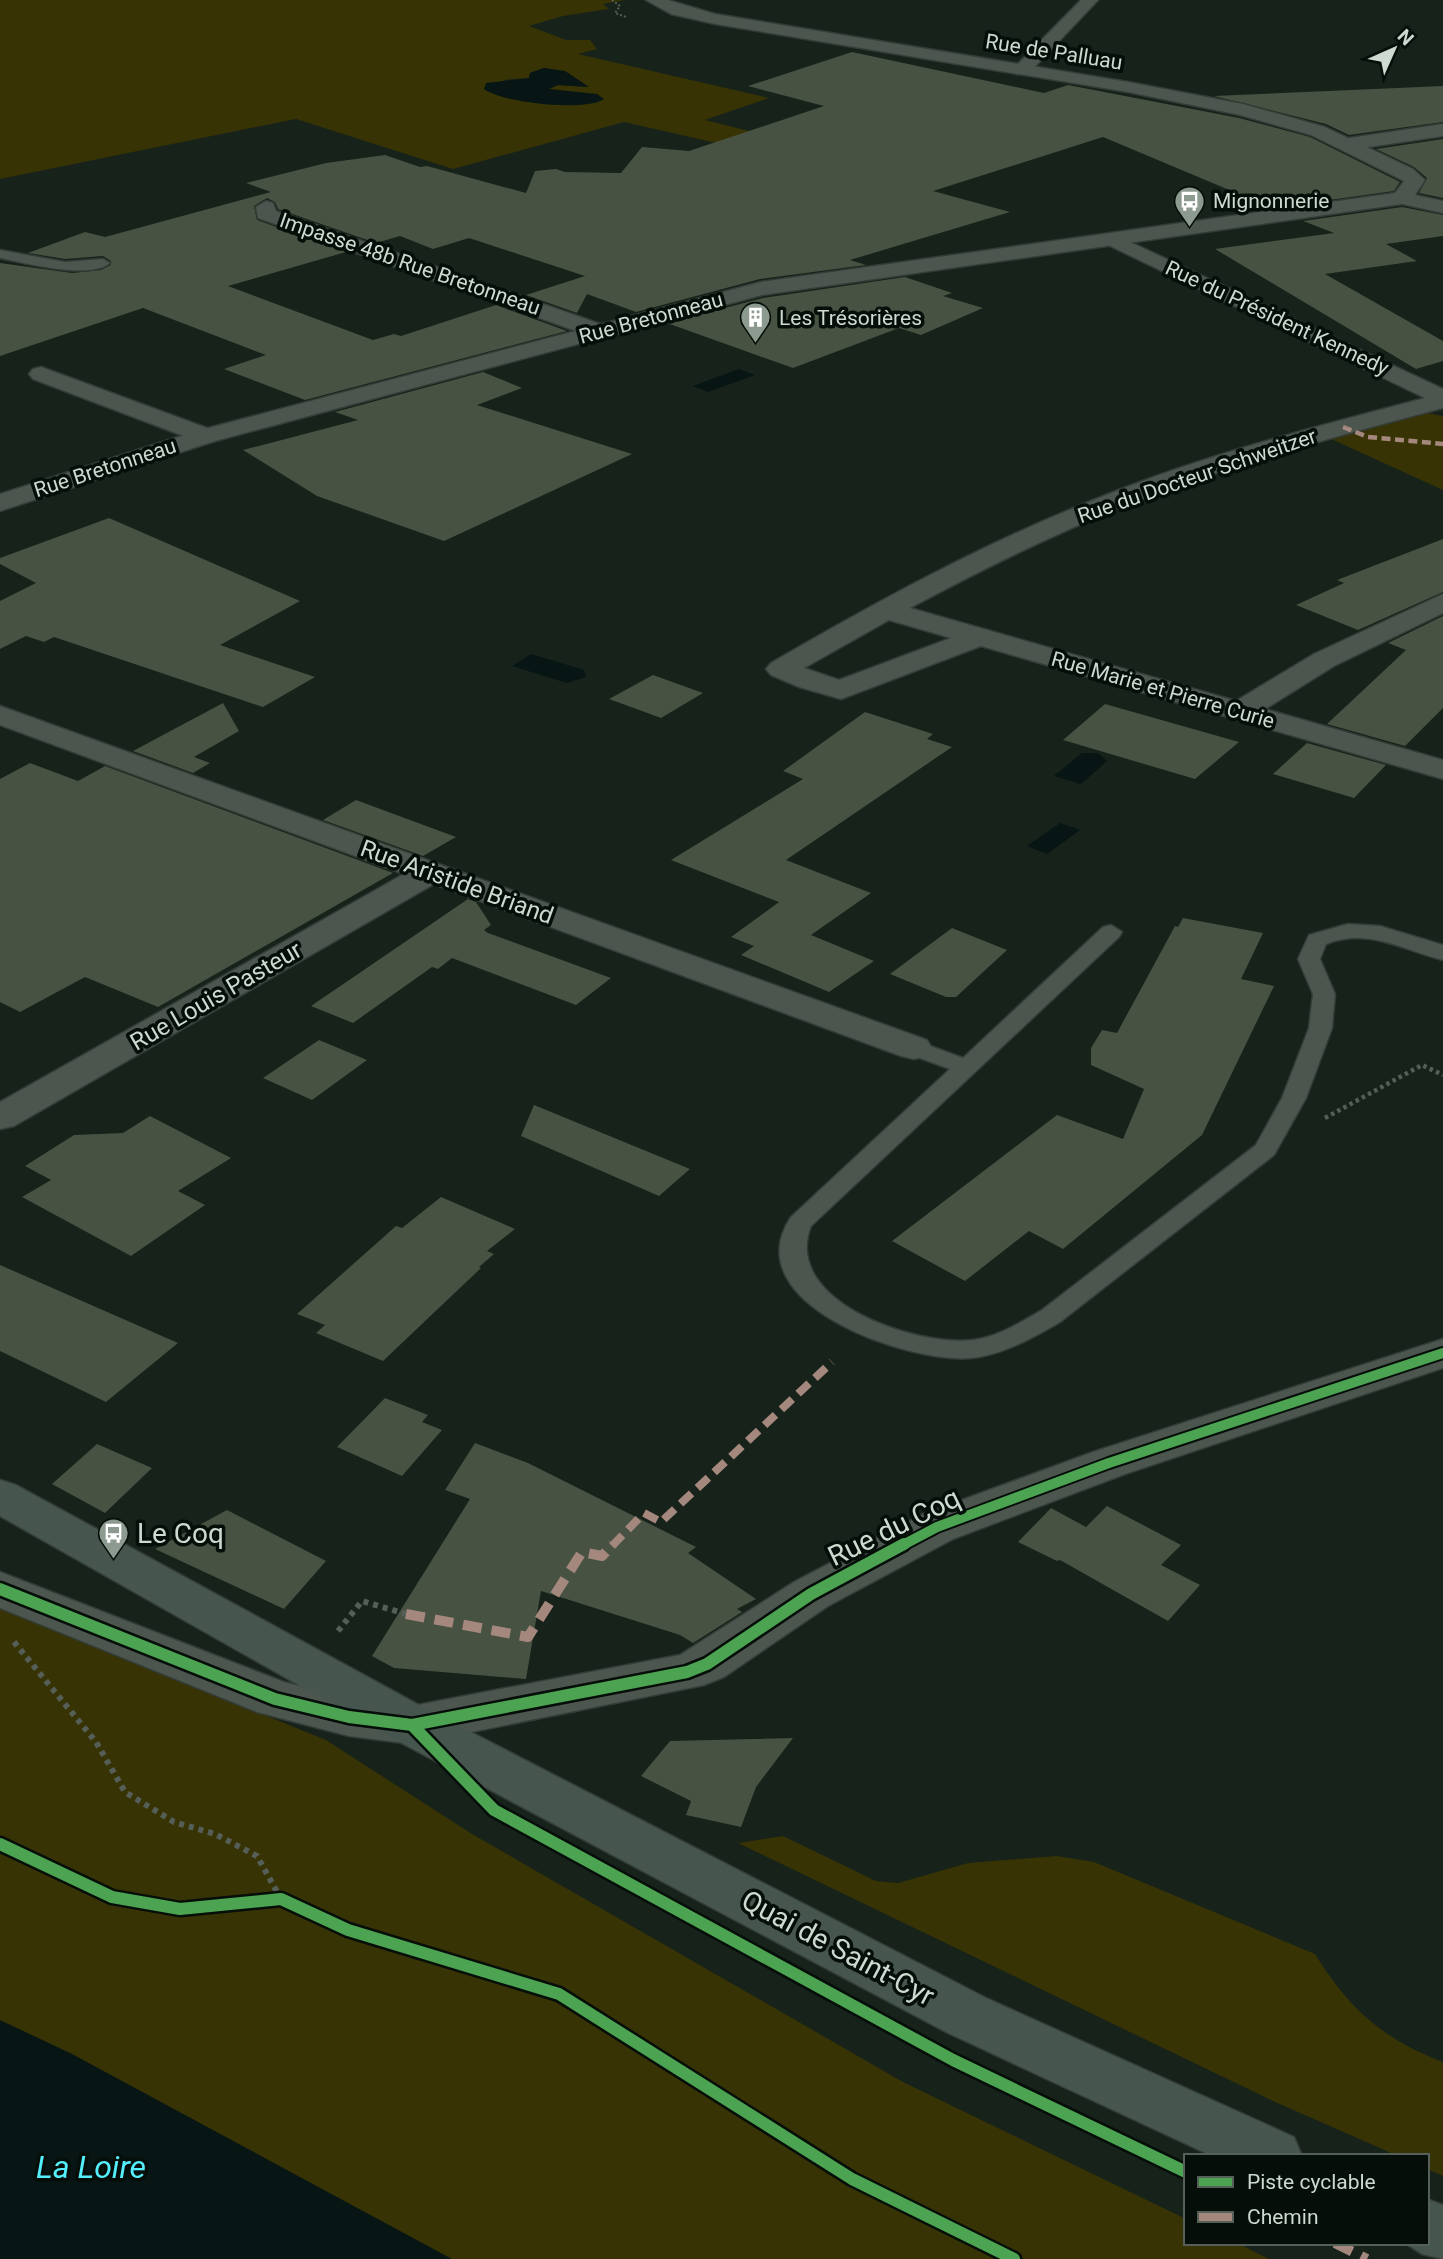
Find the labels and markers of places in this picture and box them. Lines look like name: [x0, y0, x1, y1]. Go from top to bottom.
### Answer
bus stop icon: Mignonnerie: [1173, 184, 1207, 228]
place label: Mignonnerie: [1213, 189, 1330, 213]
building icon: Les Trésorières: [739, 301, 773, 345]
place label: Les Trésorières: [779, 306, 922, 330]
bus stop icon: Le Coq: [97, 1516, 131, 1560]
place label: Le Coq: [137, 1517, 224, 1550]

